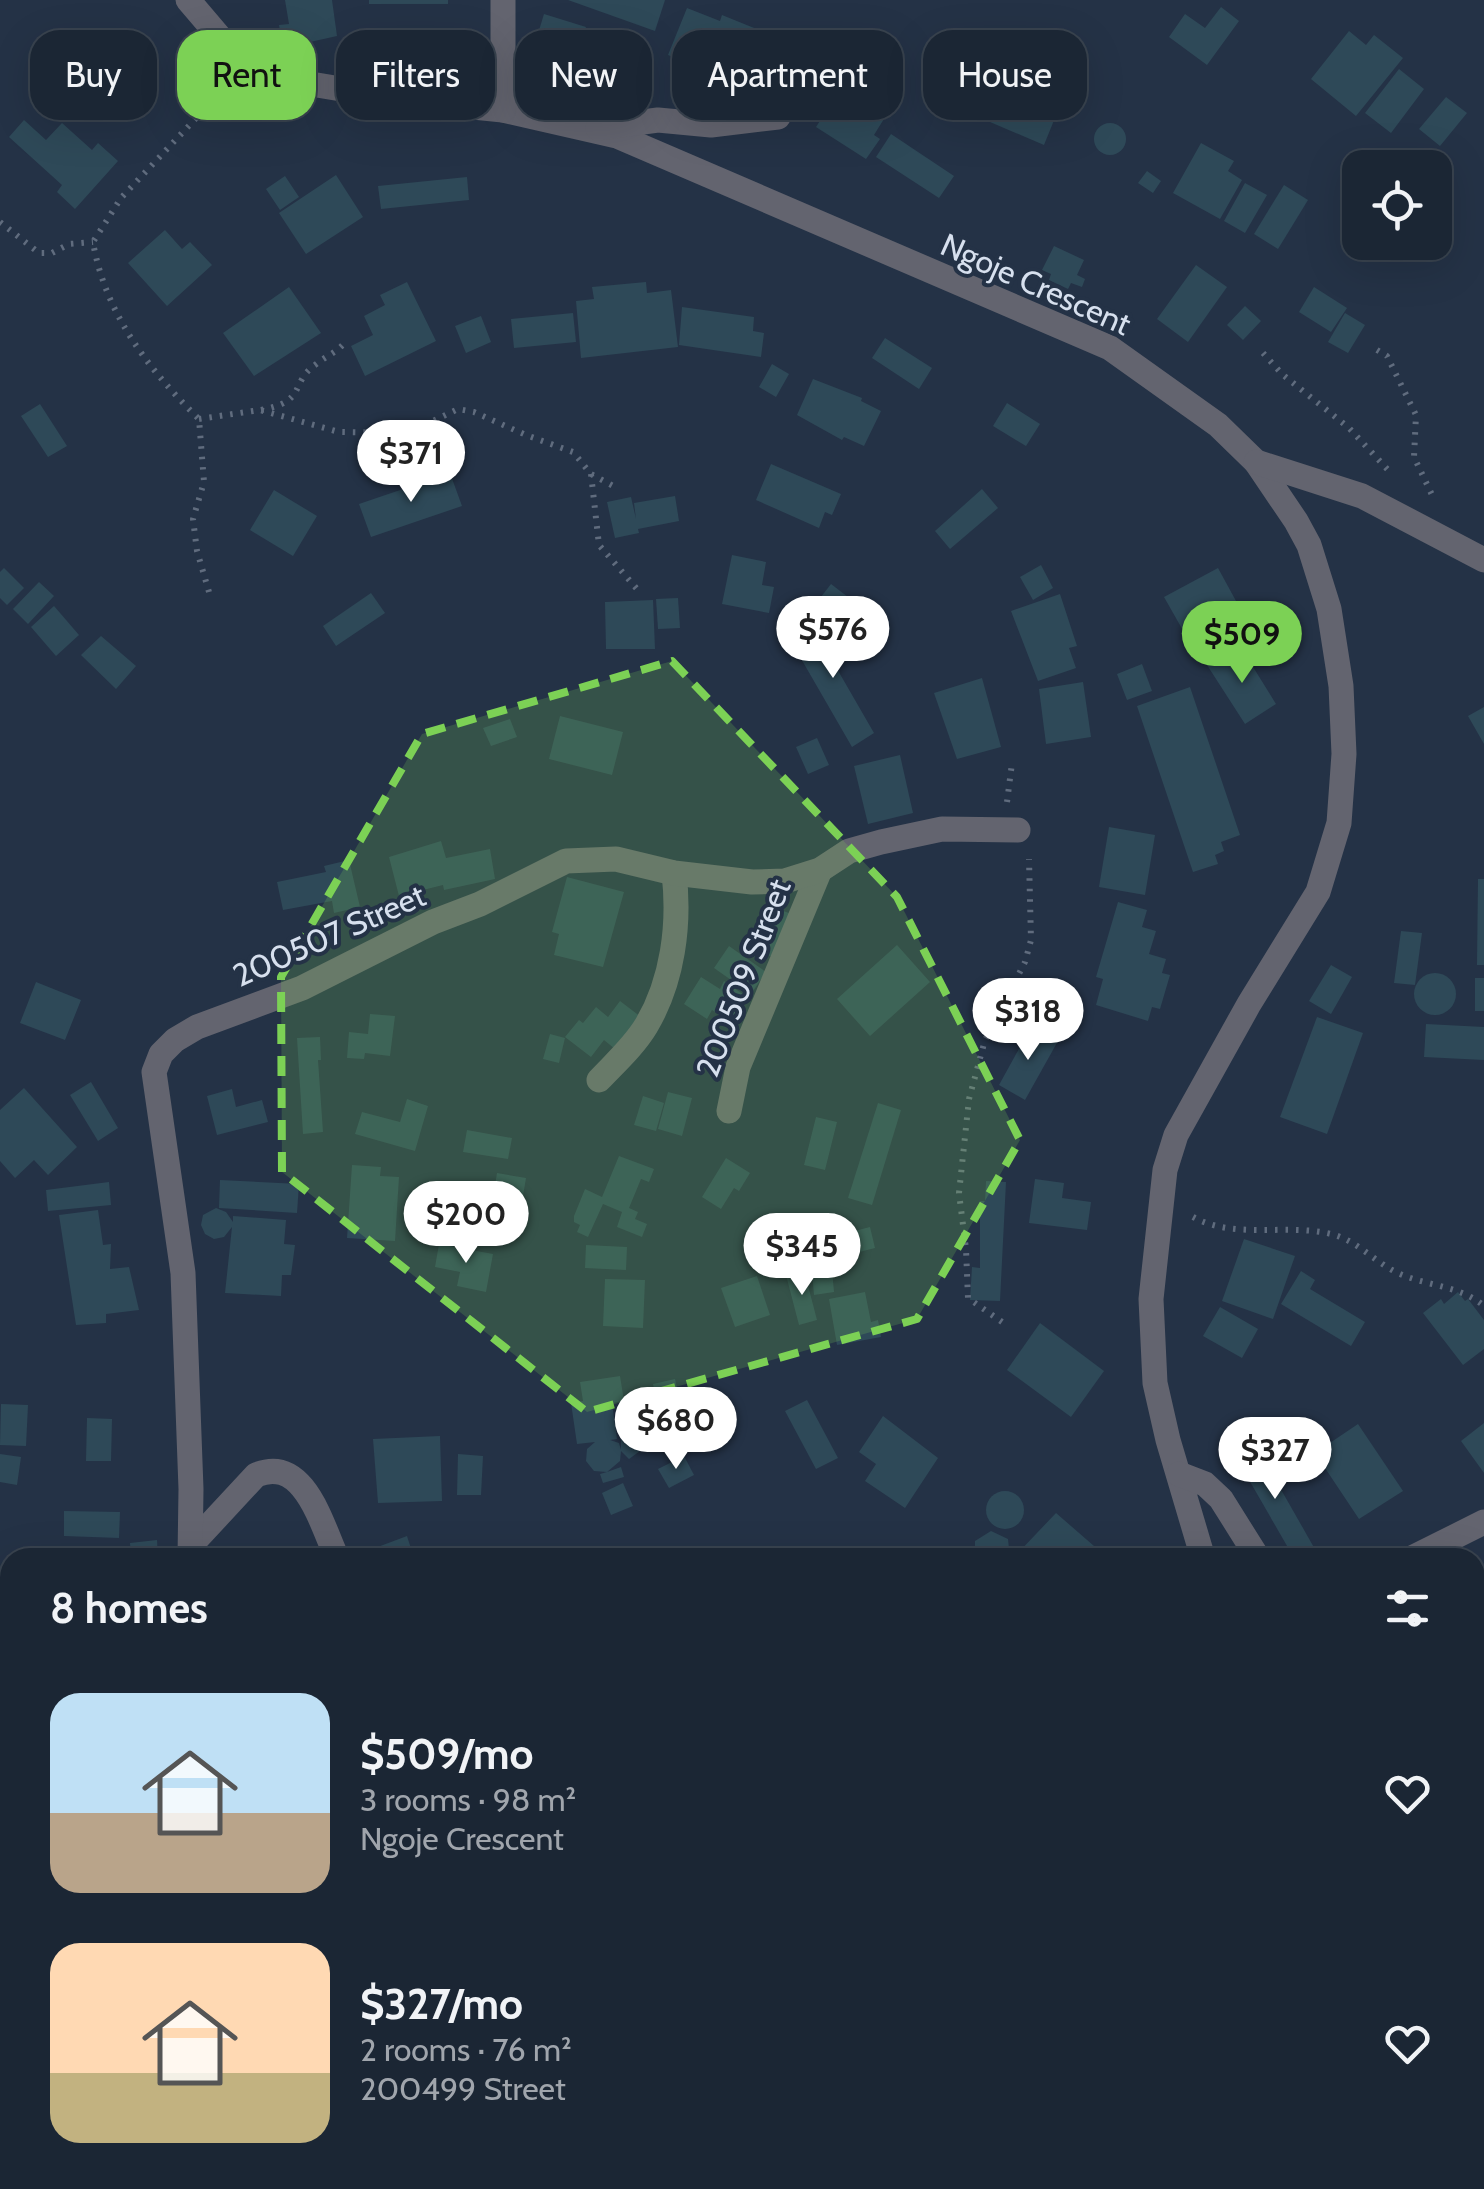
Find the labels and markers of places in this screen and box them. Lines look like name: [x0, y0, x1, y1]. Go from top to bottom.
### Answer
pin: $371: [352, 420, 470, 505]
pin: $576: [774, 596, 892, 681]
pin: $509: [1183, 601, 1301, 686]
pin: $318: [969, 978, 1087, 1063]
pin: $200: [407, 1181, 525, 1266]
pin: $345: [743, 1213, 861, 1298]
pin: $680: [617, 1387, 735, 1472]
pin: $327: [1216, 1417, 1334, 1502]

